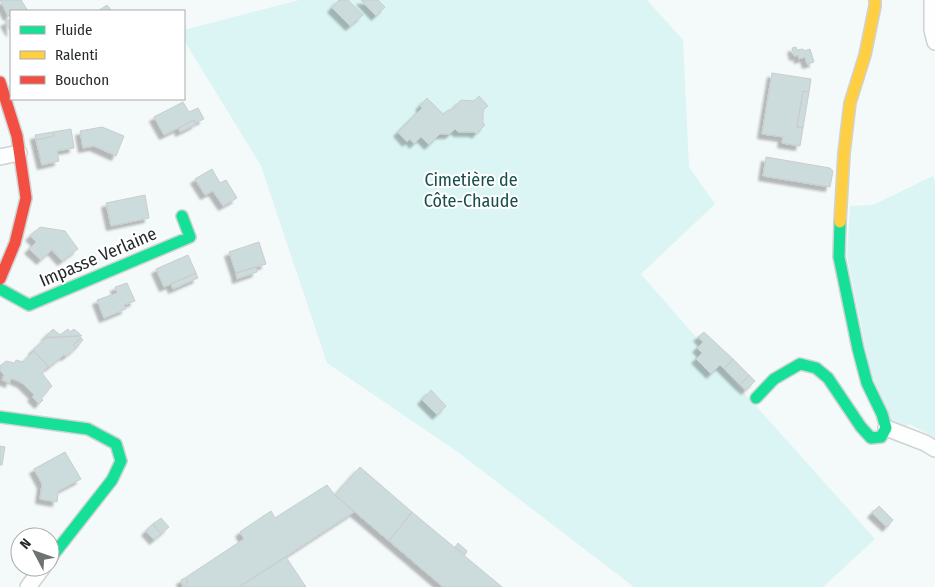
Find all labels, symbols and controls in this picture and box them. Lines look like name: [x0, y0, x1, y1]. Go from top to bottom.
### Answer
legend: [10, 10, 185, 100]
text: Fluide: [55, 21, 92, 39]
text: Ralenti: [55, 46, 98, 64]
text: Bouchon: [55, 71, 109, 89]
park label: Cimetière de Côte-Chaude: [424, 169, 518, 212]
street label: Impasse Verlaine: [36, 222, 160, 292]
north arrow: [10, 527, 60, 577]
text: N: [16, 535, 35, 553]

